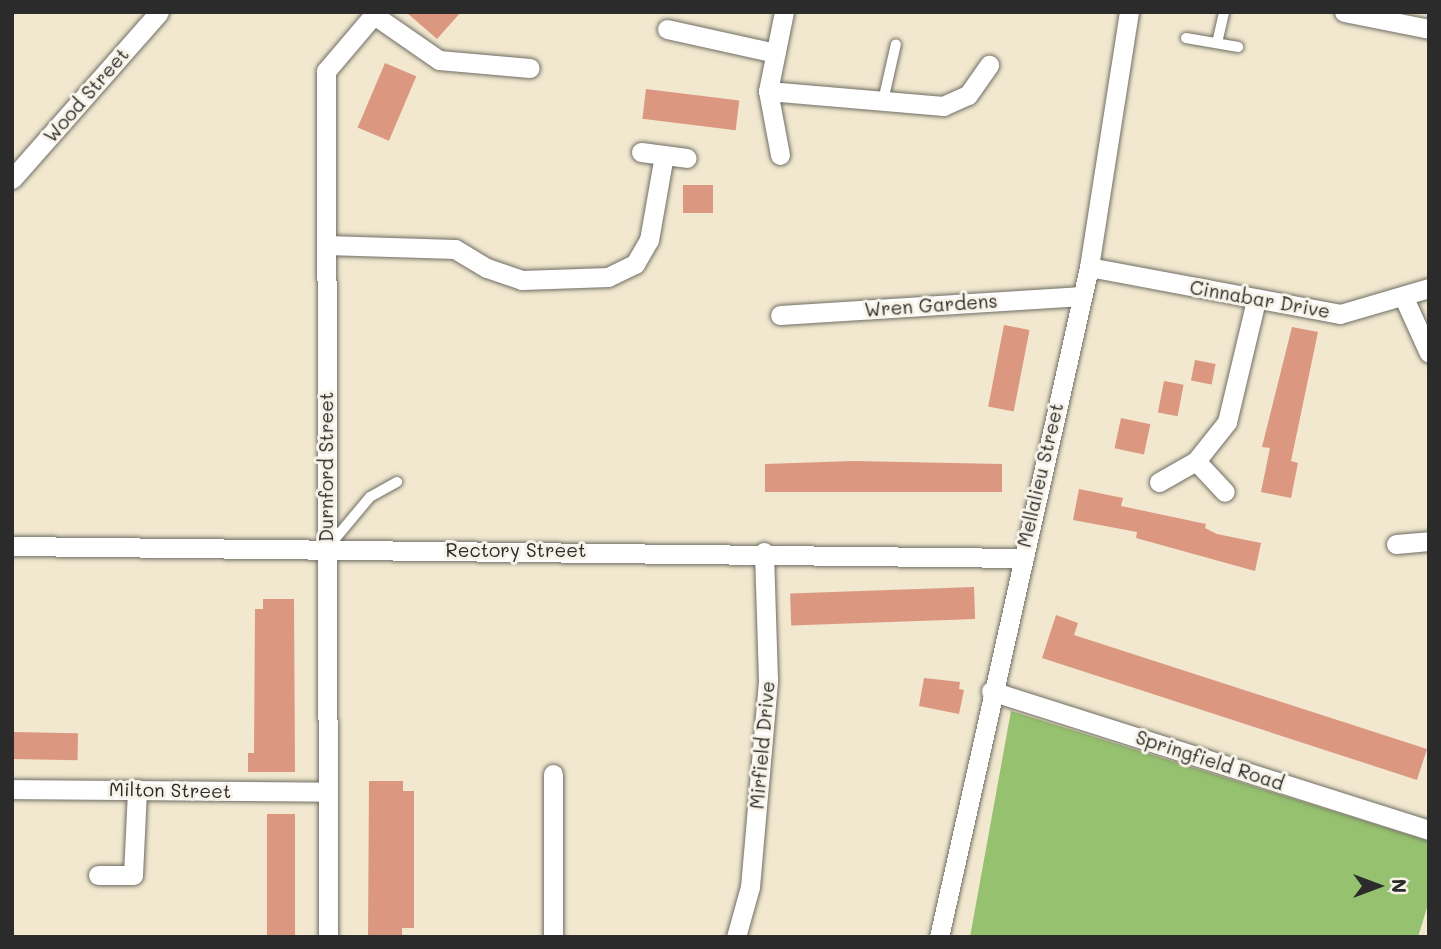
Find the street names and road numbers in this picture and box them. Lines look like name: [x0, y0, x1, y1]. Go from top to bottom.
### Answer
street label: Wood Street: [39, 43, 133, 147]
street label: Cinnabar Drive: [1188, 275, 1332, 323]
street label: Wren Gardens: [864, 289, 998, 321]
street label: Durnford Street: [315, 392, 337, 542]
street label: Mellalieu Street: [1012, 401, 1068, 549]
street label: Rectory Street: [446, 539, 586, 561]
street label: Mirfield Drive: [745, 680, 779, 810]
street label: Springfield Road: [1133, 725, 1287, 795]
street label: Milton Street: [109, 778, 231, 802]

